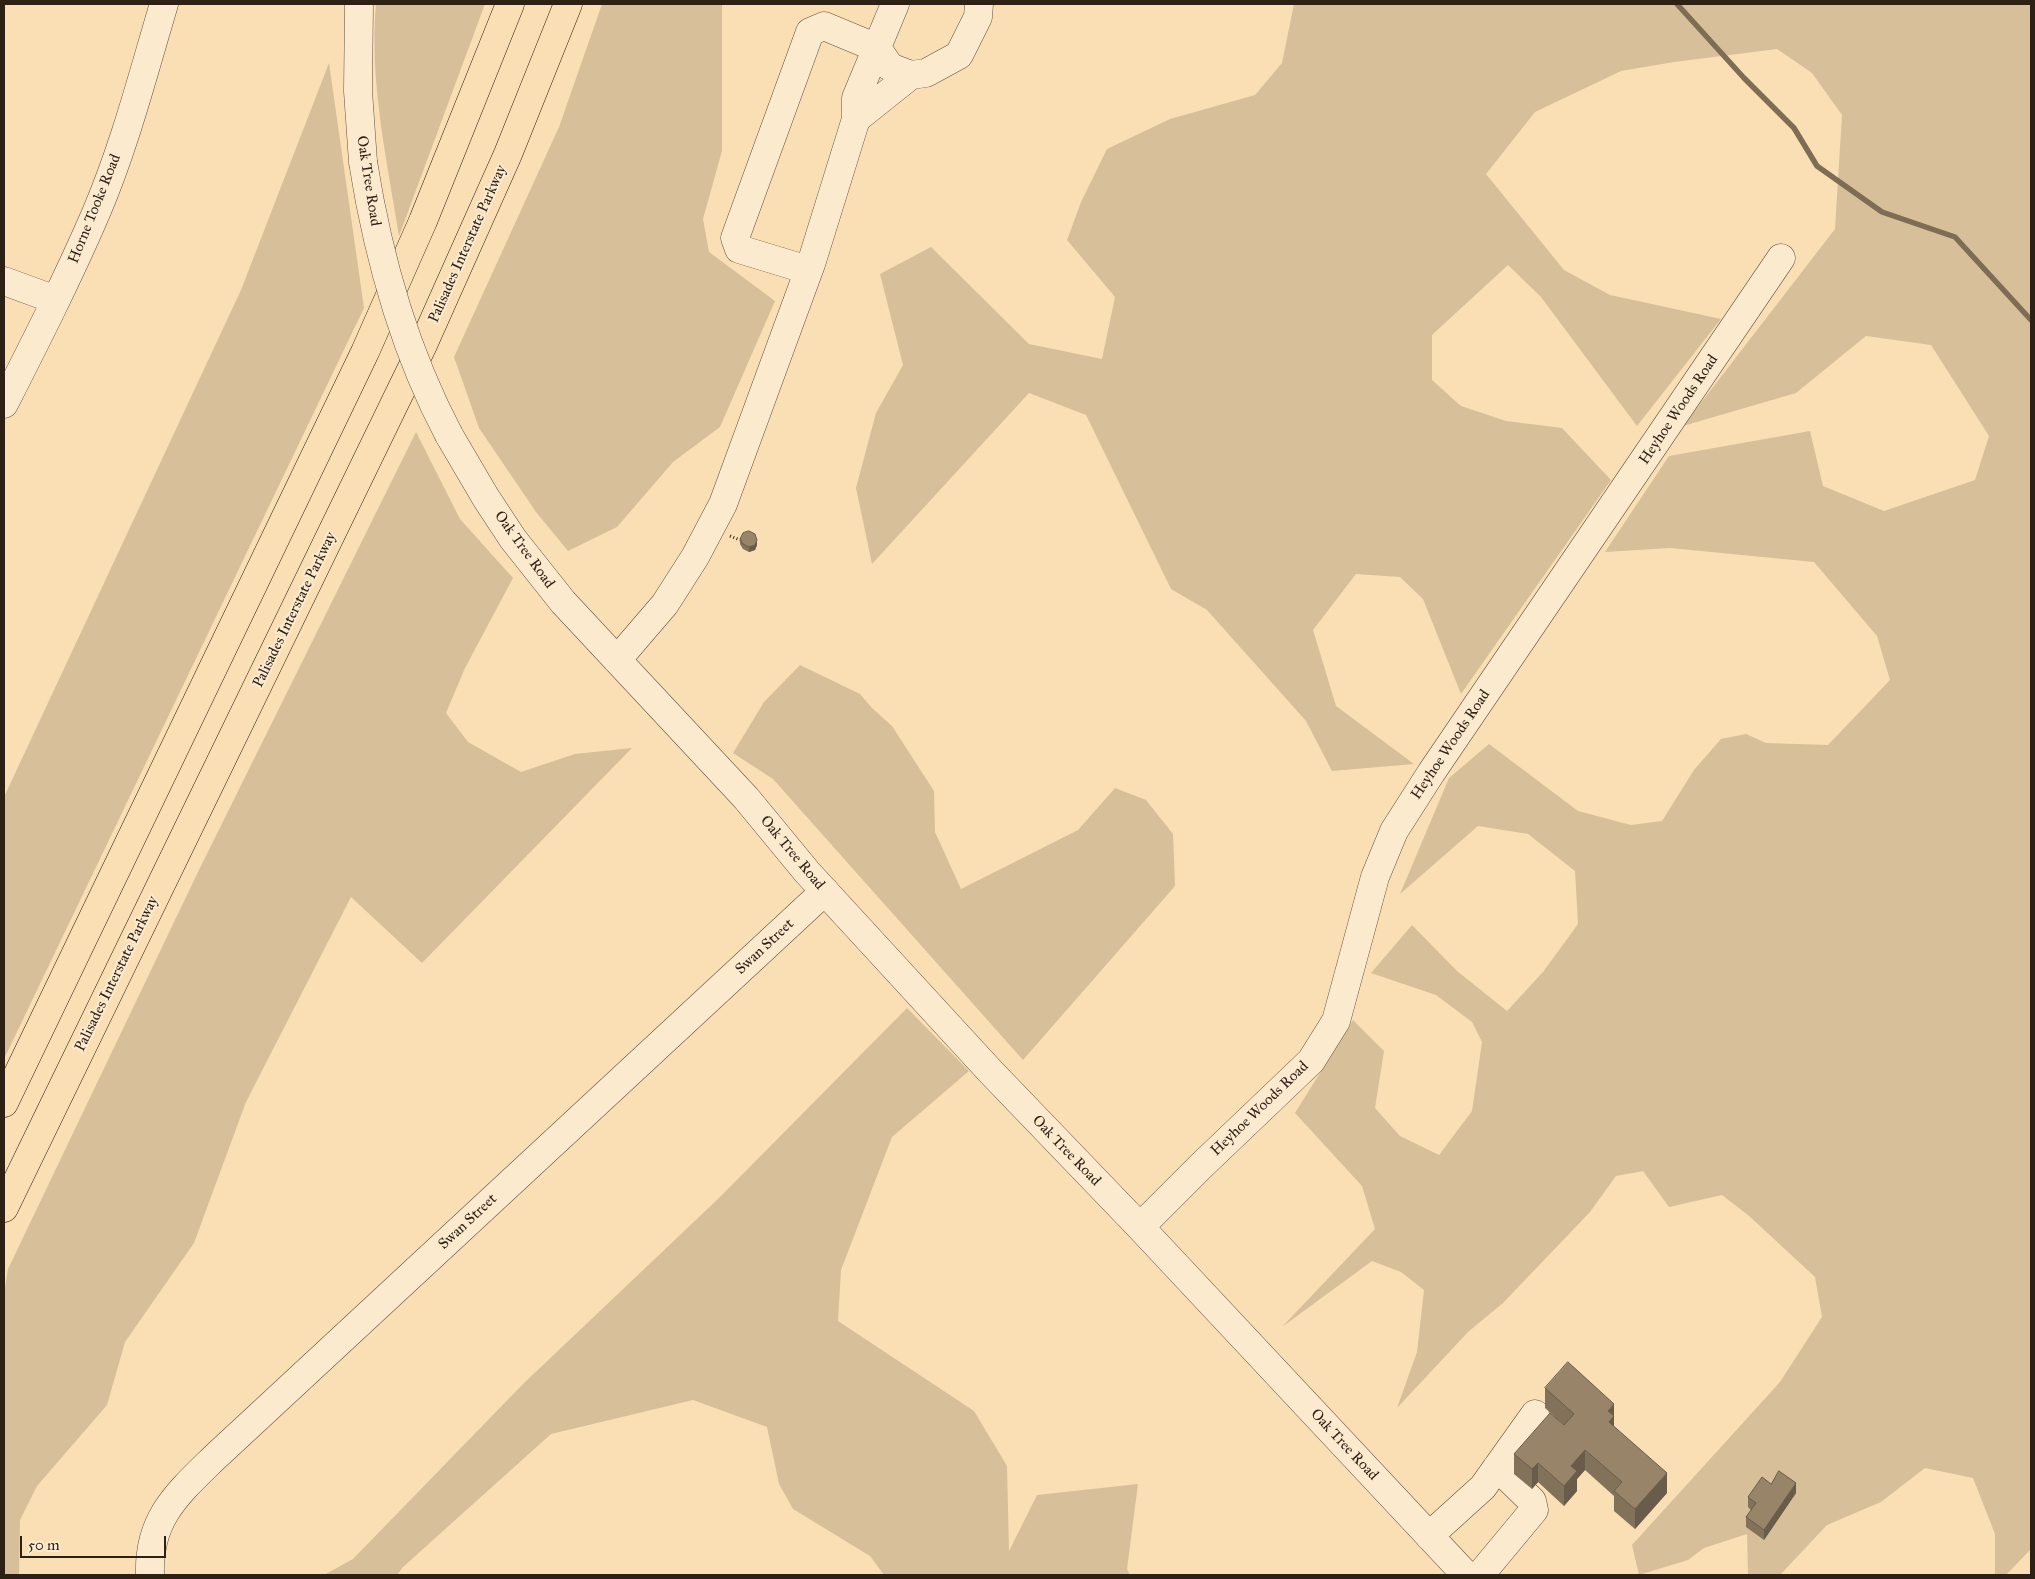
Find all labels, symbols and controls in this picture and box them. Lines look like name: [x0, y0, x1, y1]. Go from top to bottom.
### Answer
street label: Oak Tree Road: [352, 135, 384, 227]
street label: Horne Tooke Road: [65, 152, 125, 266]
street label: Palisades Interstate Parkway: [425, 162, 511, 326]
street label: Heyhoe Woods Road: [1636, 352, 1722, 468]
street label: Oak Tree Road: [490, 508, 558, 592]
street label: Palisades Interstate Parkway: [249, 529, 341, 691]
street label: Heyhoe Woods Road: [1408, 687, 1494, 803]
street label: Oak Tree Road: [756, 812, 828, 894]
street label: Palisades Interstate Parkway: [71, 893, 163, 1055]
street label: Swan Street: [732, 915, 798, 979]
street label: Heyhoe Woods Road: [1208, 1058, 1312, 1160]
street label: Oak Tree Road: [1028, 1112, 1104, 1190]
street label: Swan Street: [435, 1190, 501, 1254]
street label: Oak Tree Road: [1306, 1406, 1382, 1484]
scale bar: [22, 1526, 169, 1558]
text: 50 m: [28, 1536, 60, 1554]

